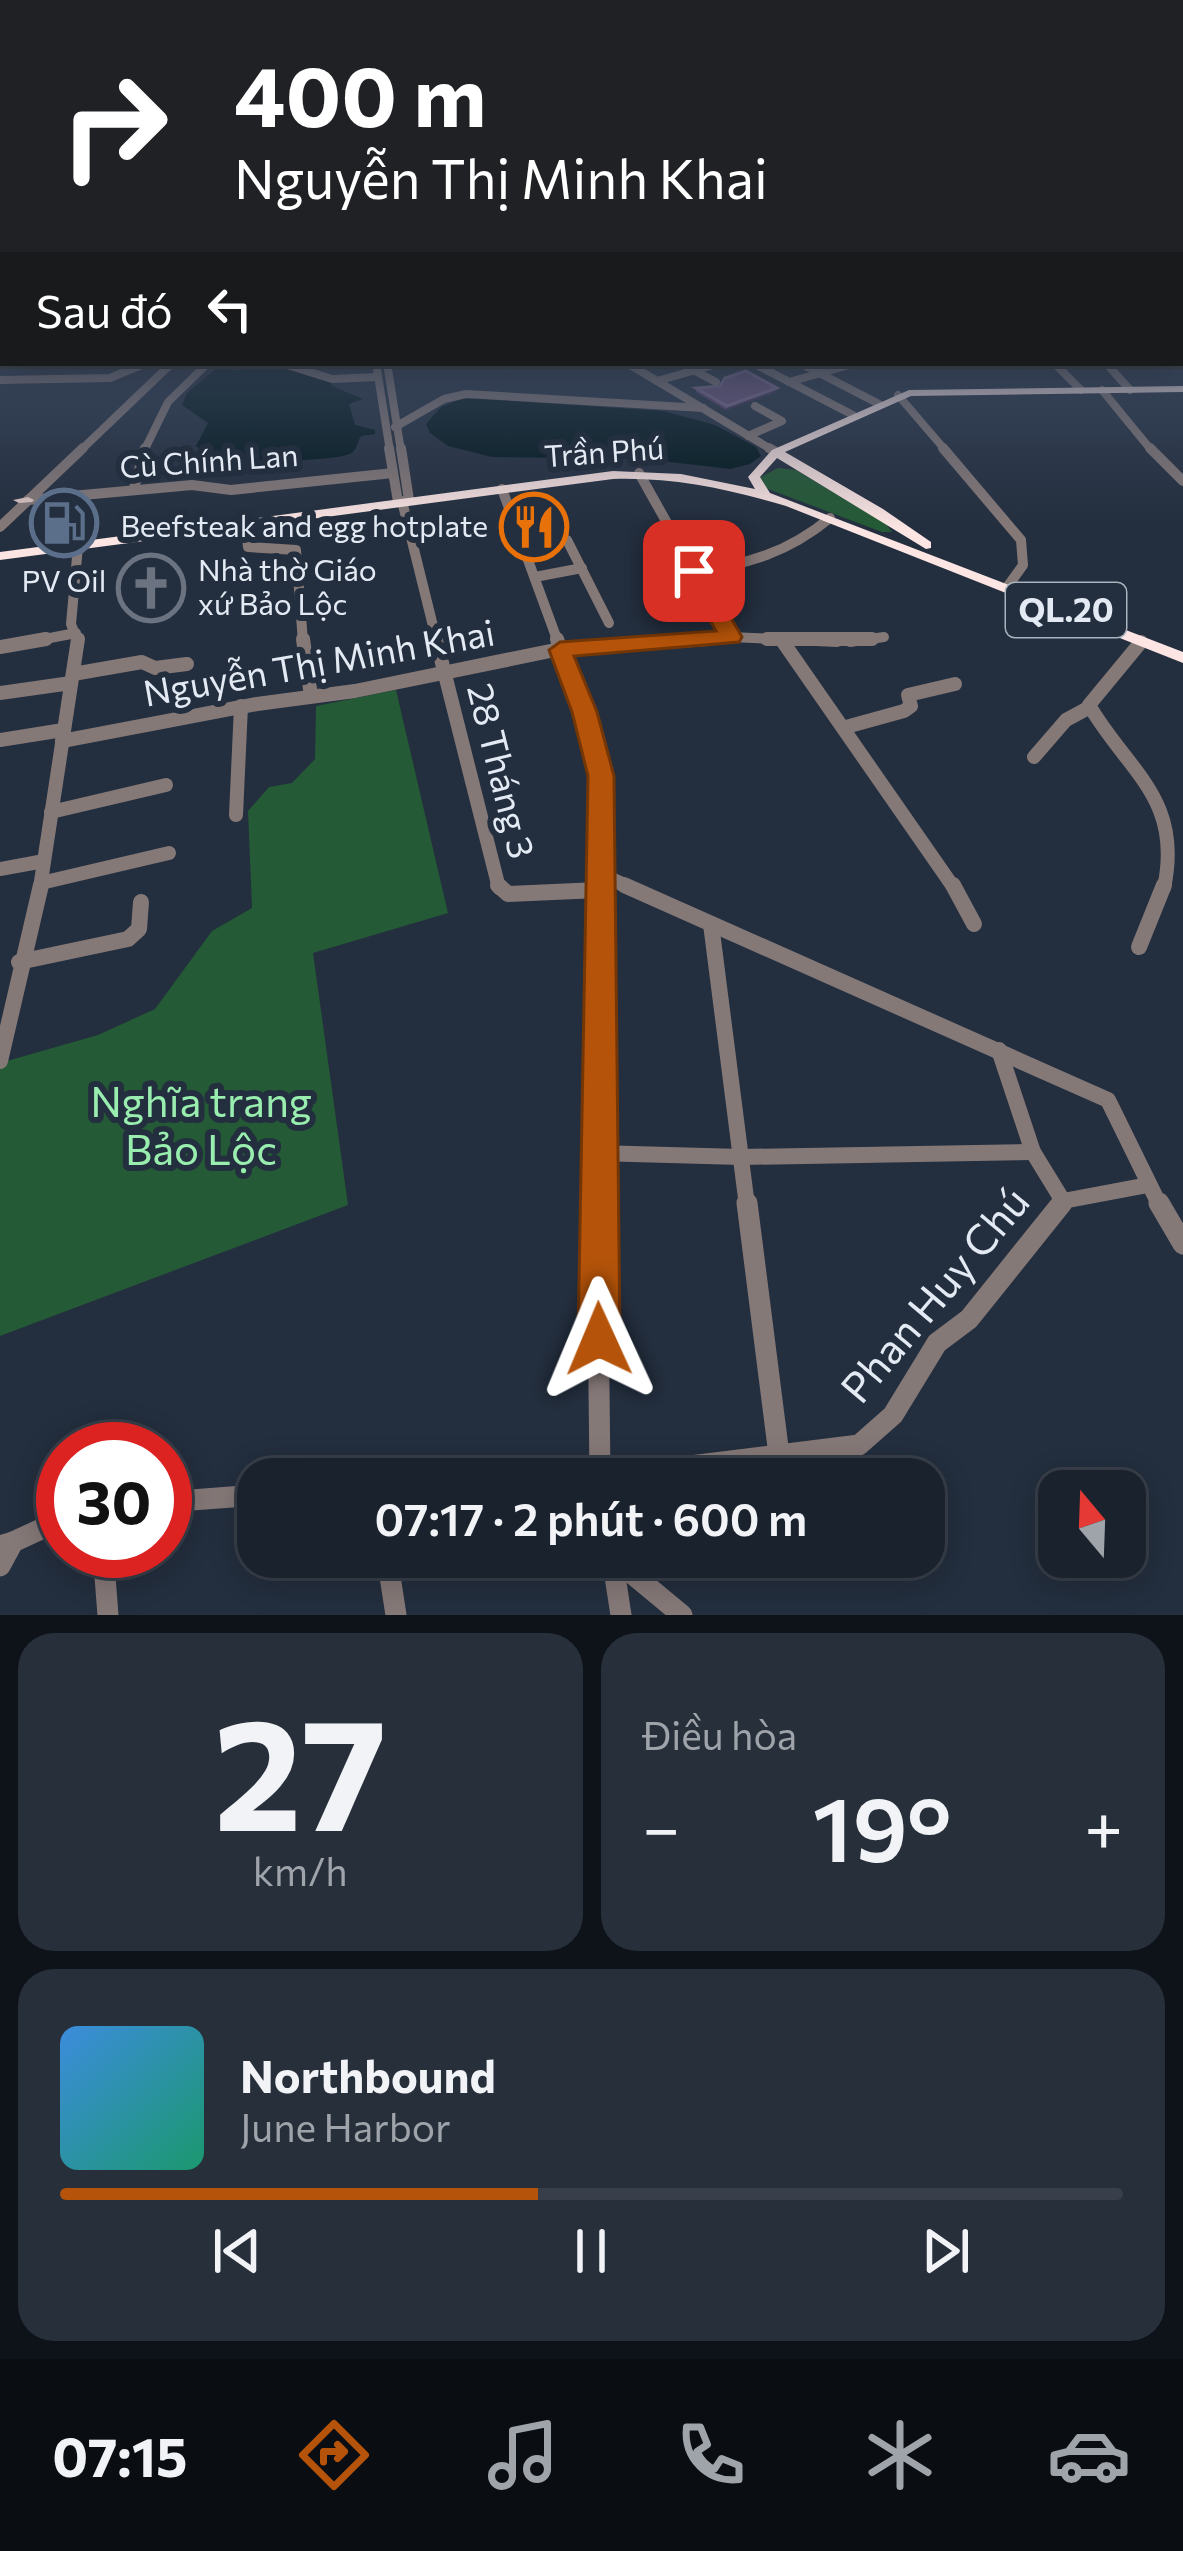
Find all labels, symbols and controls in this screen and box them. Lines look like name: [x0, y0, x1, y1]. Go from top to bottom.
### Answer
text: 400 m: [234, 42, 487, 144]
icon: right: [36, 48, 192, 204]
text: Nguyễn Thị Minh Khai: [234, 144, 768, 210]
icon: left: [197, 276, 263, 342]
text: Sau đó: [36, 282, 173, 337]
street label: Trần Phú: [543, 428, 665, 473]
street label: Cù Chính Lan: [118, 435, 299, 484]
fuel station icon: PV Oil: [29, 488, 99, 558]
restaurant icon: Beefsteak and egg hotplate: [499, 492, 569, 562]
place label: Beefsteak and egg hotplate: [120, 506, 488, 543]
pin: [643, 520, 745, 622]
icon: arrive: [661, 538, 727, 604]
place label: Nhà thờ Giáo xứ Bảo Lộc: [198, 550, 377, 621]
church icon: Nhà thờ Giáo xứ Bảo Lộc: [116, 553, 186, 623]
place label: PV Oil: [22, 561, 106, 598]
road number: QL.20: [1006, 583, 1126, 637]
street label: Nguyễn Thị Minh Khai: [140, 608, 498, 714]
street label: 28 Tháng 3: [460, 679, 546, 862]
park label: Nghĩa trang Bảo Lộc: [90, 1074, 312, 1174]
street label: Phan Huy Chú: [828, 1175, 1039, 1412]
position arrow: [536, 1276, 662, 1402]
speed limit sign: 30: [36, 1422, 192, 1578]
north arrow: [1038, 1470, 1146, 1578]
map controls: [1038, 1470, 1146, 1578]
text: 07:17 · 2 phút · 600 m: [375, 1490, 807, 1545]
text: 27: [213, 1672, 387, 1863]
text: Điều hòa: [643, 1710, 797, 1758]
text: 19°: [812, 1770, 952, 1881]
text: −: [643, 1785, 680, 1866]
text: +: [1084, 1785, 1123, 1866]
text: km/h: [253, 1846, 348, 1894]
text: Northbound: [240, 2047, 496, 2102]
text: June Harbor: [240, 2102, 451, 2150]
icon: previous: [204, 2218, 270, 2284]
icon: pause: [558, 2218, 624, 2284]
icon: next: [913, 2218, 979, 2284]
icon: directions: [292, 2413, 376, 2497]
icon: music: [481, 2413, 565, 2497]
icon: phone: [669, 2413, 753, 2497]
icon: climate: [858, 2413, 942, 2497]
icon: car: [1047, 2413, 1131, 2497]
text: 07:15: [52, 2422, 188, 2488]

